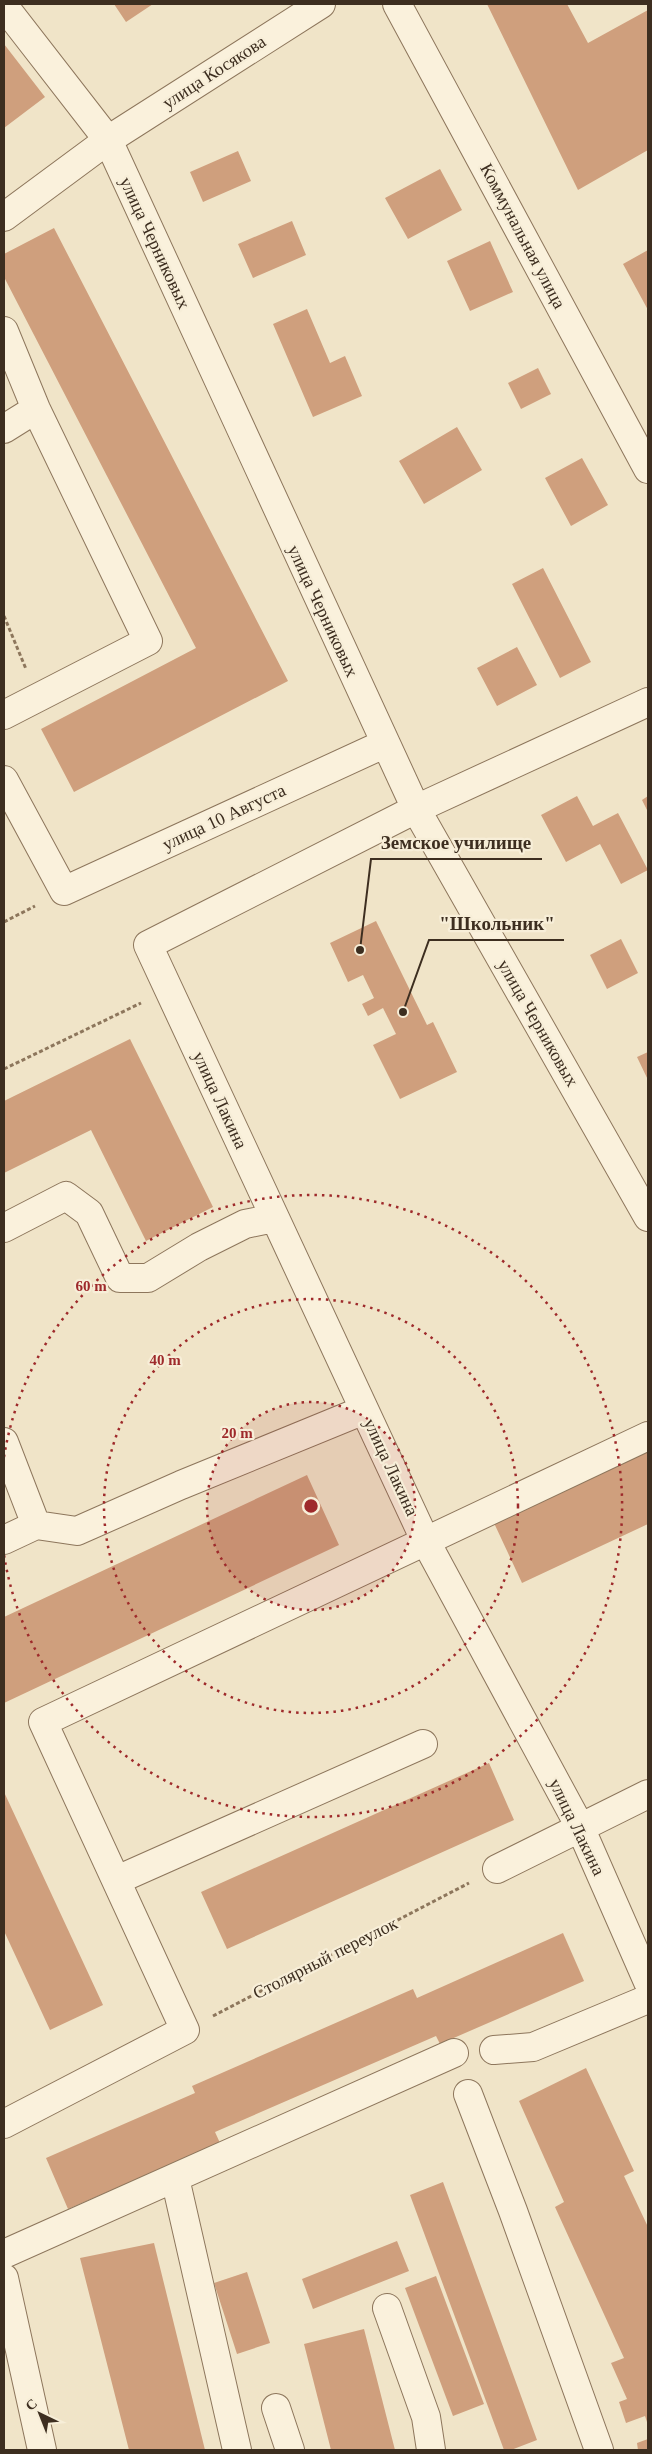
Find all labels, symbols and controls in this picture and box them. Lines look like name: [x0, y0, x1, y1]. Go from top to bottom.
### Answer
street label: улица Косякова: [159, 31, 269, 113]
street label: Коммунальная улица: [476, 160, 570, 312]
street label: улица Черниковых: [116, 174, 194, 312]
street label: улица Черниковых: [284, 542, 362, 680]
street label: улица 10 Августа: [159, 780, 289, 854]
callout: Земское училище: [371, 825, 542, 859]
text: Земское училище: [381, 832, 531, 853]
callout: "Школьник": [429, 906, 564, 940]
text: "Школьник": [439, 913, 555, 934]
street label: улица Черниковых: [494, 956, 582, 1090]
street label: улица Лакина: [189, 1048, 251, 1152]
text: 60 m: [75, 1278, 107, 1294]
text: 40 m: [149, 1352, 181, 1368]
street label: улица Лакина: [360, 1415, 422, 1519]
text: 20 m: [221, 1425, 253, 1441]
centre of rings: [302, 1497, 320, 1515]
street label: улица Лакина: [545, 1775, 609, 1879]
street label: Столярный переулок: [249, 1913, 401, 2003]
north arrow: [15, 2389, 65, 2439]
text: С: [23, 2396, 40, 2414]

